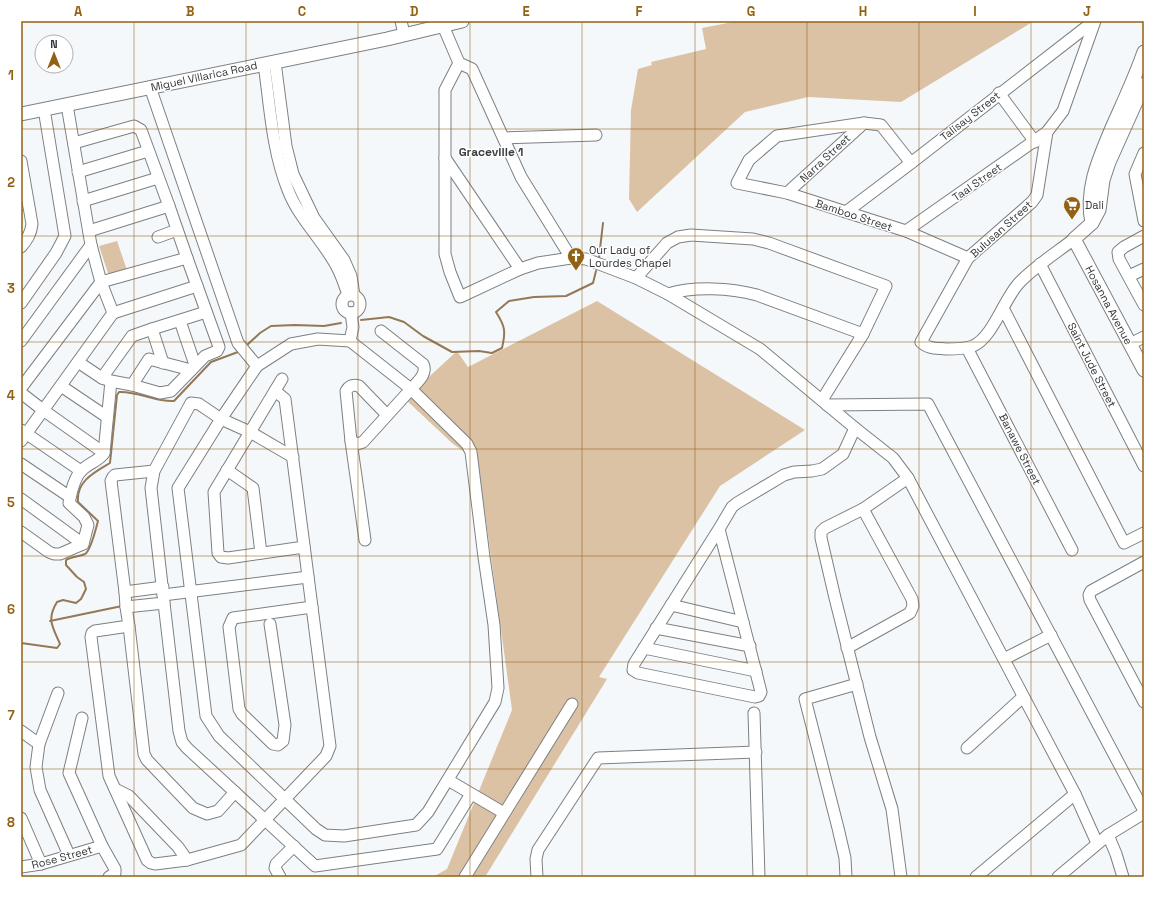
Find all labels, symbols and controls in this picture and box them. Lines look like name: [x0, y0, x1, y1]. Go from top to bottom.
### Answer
text: A: [74, 3, 83, 20]
text: B: [186, 3, 195, 20]
text: C: [298, 3, 306, 20]
text: D: [410, 3, 419, 20]
text: E: [522, 3, 530, 20]
text: F: [636, 3, 643, 20]
text: G: [747, 3, 755, 20]
text: H: [859, 3, 867, 20]
text: I: [973, 3, 977, 20]
text: J: [1083, 3, 1091, 20]
north arrow: [34, 34, 74, 74]
text: N: [50, 37, 58, 51]
street label: Miguel Villarica Road: [149, 58, 259, 94]
text: 1: [8, 67, 14, 84]
street label: Talisay Street: [937, 88, 1003, 144]
street label: Narra Street: [797, 131, 853, 185]
district label: Graceville 1: [459, 144, 523, 160]
street label: Taal Street: [950, 160, 1004, 204]
text: 2: [7, 174, 15, 191]
supermarket icon: Dali: [1062, 195, 1082, 220]
street label: Bamboo Street: [814, 196, 894, 234]
street label: Bulusan Street: [967, 197, 1035, 261]
place label: Dali: [1085, 198, 1104, 212]
place label: Our Lady of Lourdes Chapel: [589, 243, 671, 270]
church icon: Our Lady of Lourdes Chapel: [566, 246, 586, 271]
street label: Hosanna Avenue: [1082, 263, 1136, 347]
text: 3: [7, 280, 15, 297]
street label: Saint Jude Street: [1065, 320, 1119, 410]
text: 4: [7, 387, 15, 404]
street label: Banawe Street: [996, 411, 1044, 487]
text: 5: [7, 494, 15, 511]
text: 6: [7, 601, 15, 618]
text: 7: [7, 707, 15, 724]
text: 8: [7, 814, 15, 831]
street label: Rose Street: [30, 842, 94, 872]

